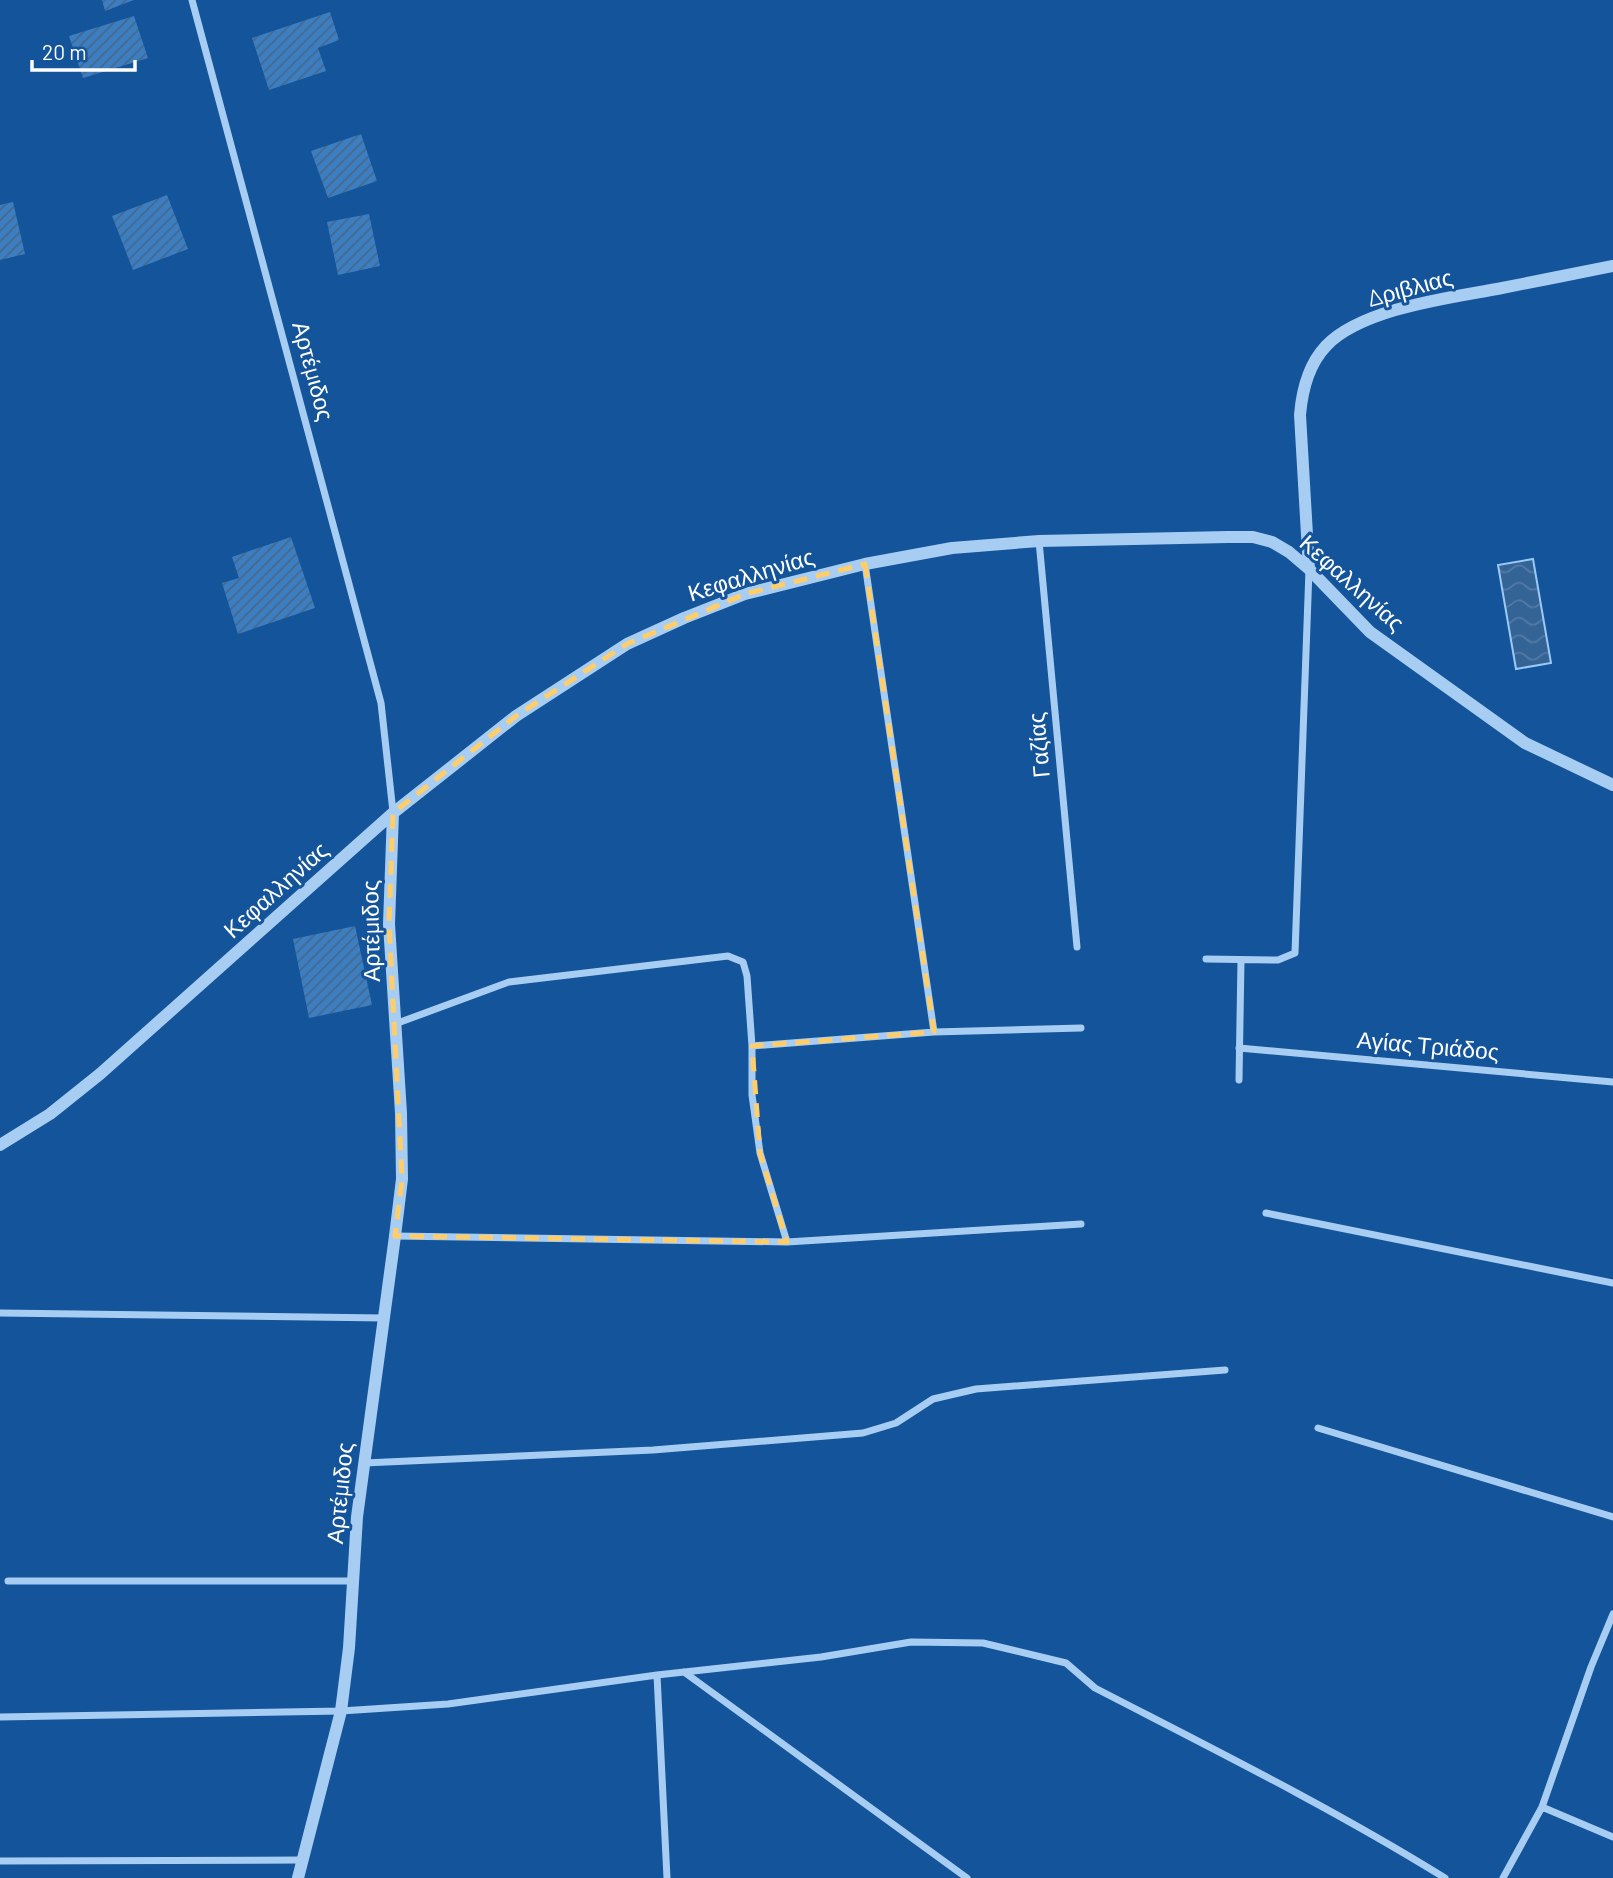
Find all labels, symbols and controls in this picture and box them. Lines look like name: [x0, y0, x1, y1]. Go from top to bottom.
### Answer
scale bar: [32, 28, 135, 72]
text: 20 m: [42, 39, 87, 64]
street label: Δριβλιας: [1364, 262, 1455, 312]
street label: Αρτέμιδος: [287, 318, 341, 424]
street label: Κεφαλληνίας: [1295, 528, 1411, 636]
street label: Κεφαλληνίας: [684, 542, 817, 607]
street label: Γαζίας: [1021, 711, 1055, 779]
street label: Κεφαλληνίας: [217, 835, 333, 943]
street label: Αρτέμιδος: [355, 880, 385, 982]
street label: Αγίας Τριάδος: [1356, 1025, 1500, 1065]
street label: Αρτέμιδος: [320, 1441, 358, 1545]

